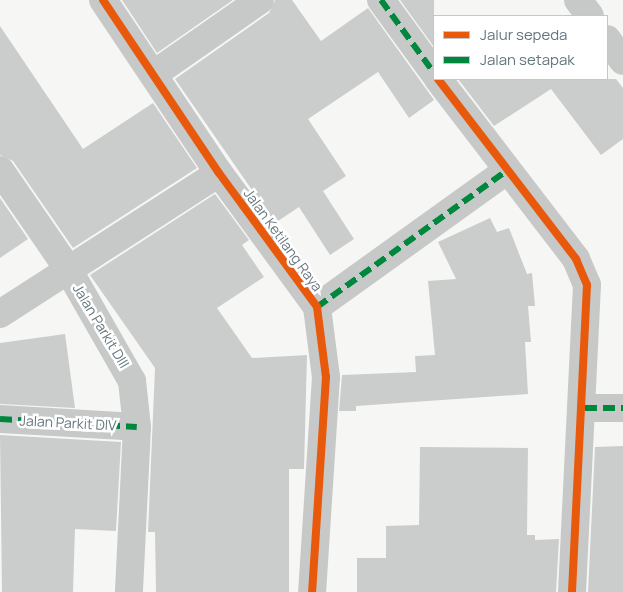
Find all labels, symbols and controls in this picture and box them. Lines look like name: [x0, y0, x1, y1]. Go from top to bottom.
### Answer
legend: [433, 15, 608, 80]
text: Jalur sepeda: [480, 24, 567, 45]
text: Jalan setapak: [480, 49, 575, 70]
street label: Jalan Ketilang Raya: [240, 185, 326, 295]
street label: Jalan Parkit DIII: [69, 281, 133, 371]
street label: Jalan Parkit DIV: [19, 412, 117, 434]

